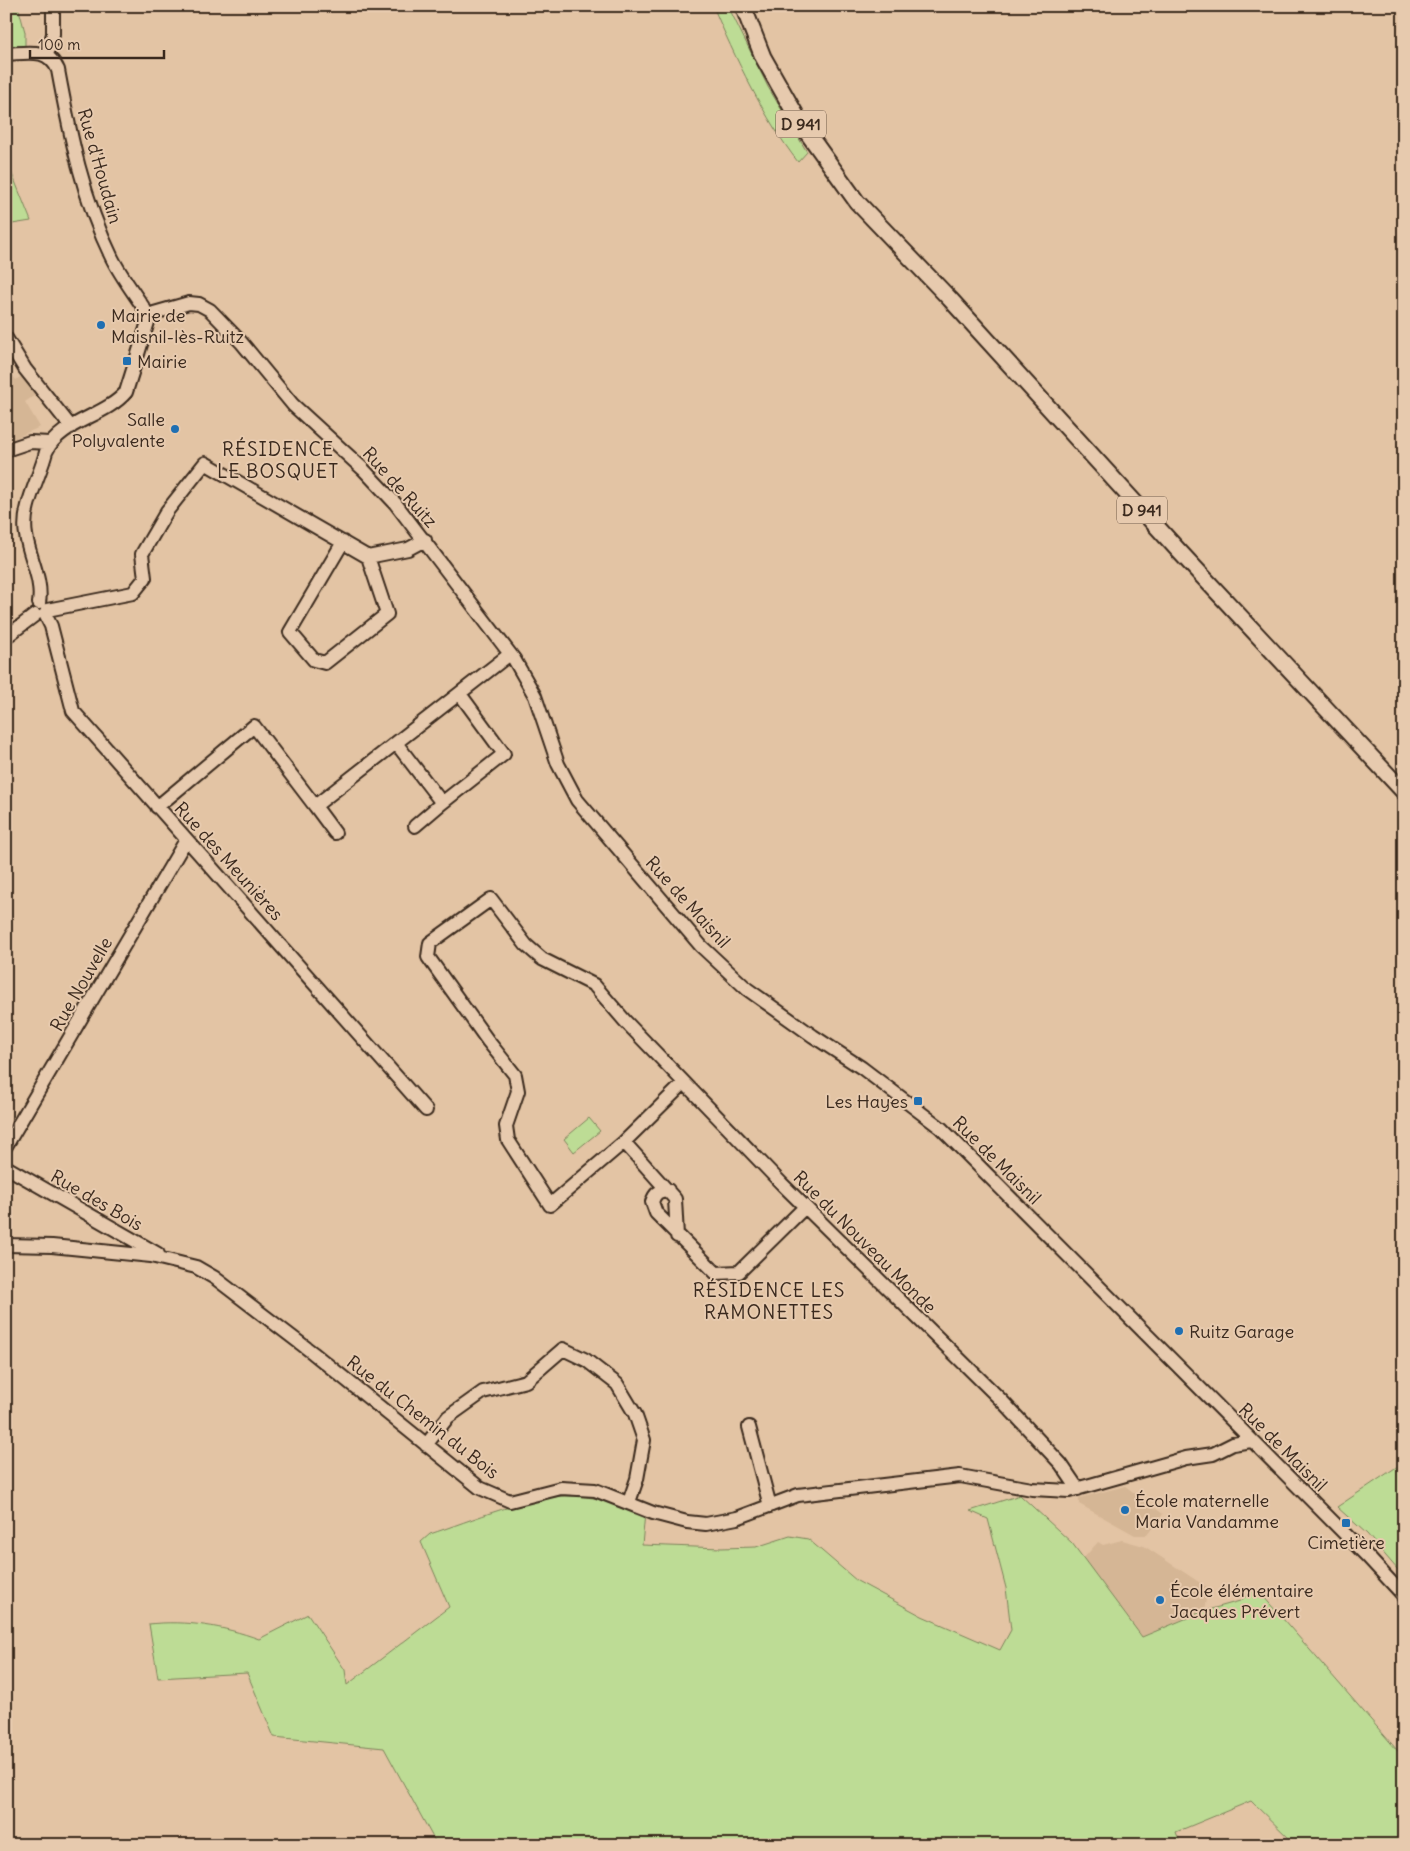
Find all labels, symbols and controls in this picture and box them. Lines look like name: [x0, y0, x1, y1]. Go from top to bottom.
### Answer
scale bar: [30, 28, 164, 60]
text: 100 m: [38, 35, 80, 54]
street label: Rue d'Houdain: [73, 106, 127, 226]
road number: D 941: [776, 110, 826, 138]
place label: Mairie de Maisnil-lès-Ruitz: [111, 304, 245, 348]
marker: Mairie de Maisnil-lès-Ruitz: [95, 319, 107, 331]
place label: Mairie: [137, 350, 187, 373]
marker: Mairie: [121, 355, 133, 367]
place label: Salle Polyvalente: [72, 408, 165, 452]
marker: Salle Polyvalente: [169, 423, 181, 435]
district label: RÉSIDENCE LE BOSQUET: [217, 437, 339, 483]
street label: Rue de Ruitz: [358, 442, 443, 532]
road number: D 941: [1117, 496, 1167, 524]
street label: Rue des Meunières: [170, 797, 288, 925]
street label: Rue de Maisnil: [641, 851, 735, 953]
street label: Rue Nouvelle: [45, 933, 117, 1035]
place label: Les Hayes: [825, 1090, 908, 1113]
marker: Les Hayes: [912, 1095, 924, 1107]
street label: Rue de Maisnil: [948, 1111, 1046, 1209]
street label: Rue des Bois: [47, 1164, 147, 1236]
street label: Rue du Nouveau Monde: [789, 1166, 941, 1318]
district label: RÉSIDENCE LES RAMONETTES: [693, 1278, 845, 1324]
place label: Ruitz Garage: [1189, 1320, 1294, 1343]
marker: Ruitz Garage: [1173, 1325, 1185, 1337]
street label: Rue du Chemin du Bois: [342, 1350, 504, 1484]
street label: Rue de Maisnil: [1234, 1398, 1332, 1496]
place label: École maternelle Maria Vandamme: [1135, 1489, 1279, 1533]
marker: École maternelle Maria Vandamme: [1119, 1504, 1131, 1516]
marker: Cimetière: [1340, 1517, 1352, 1529]
place label: Cimetière: [1307, 1531, 1385, 1554]
place label: École élémentaire Jacques Prévert: [1170, 1579, 1313, 1623]
marker: École élémentaire Jacques Prévert: [1154, 1594, 1166, 1606]

